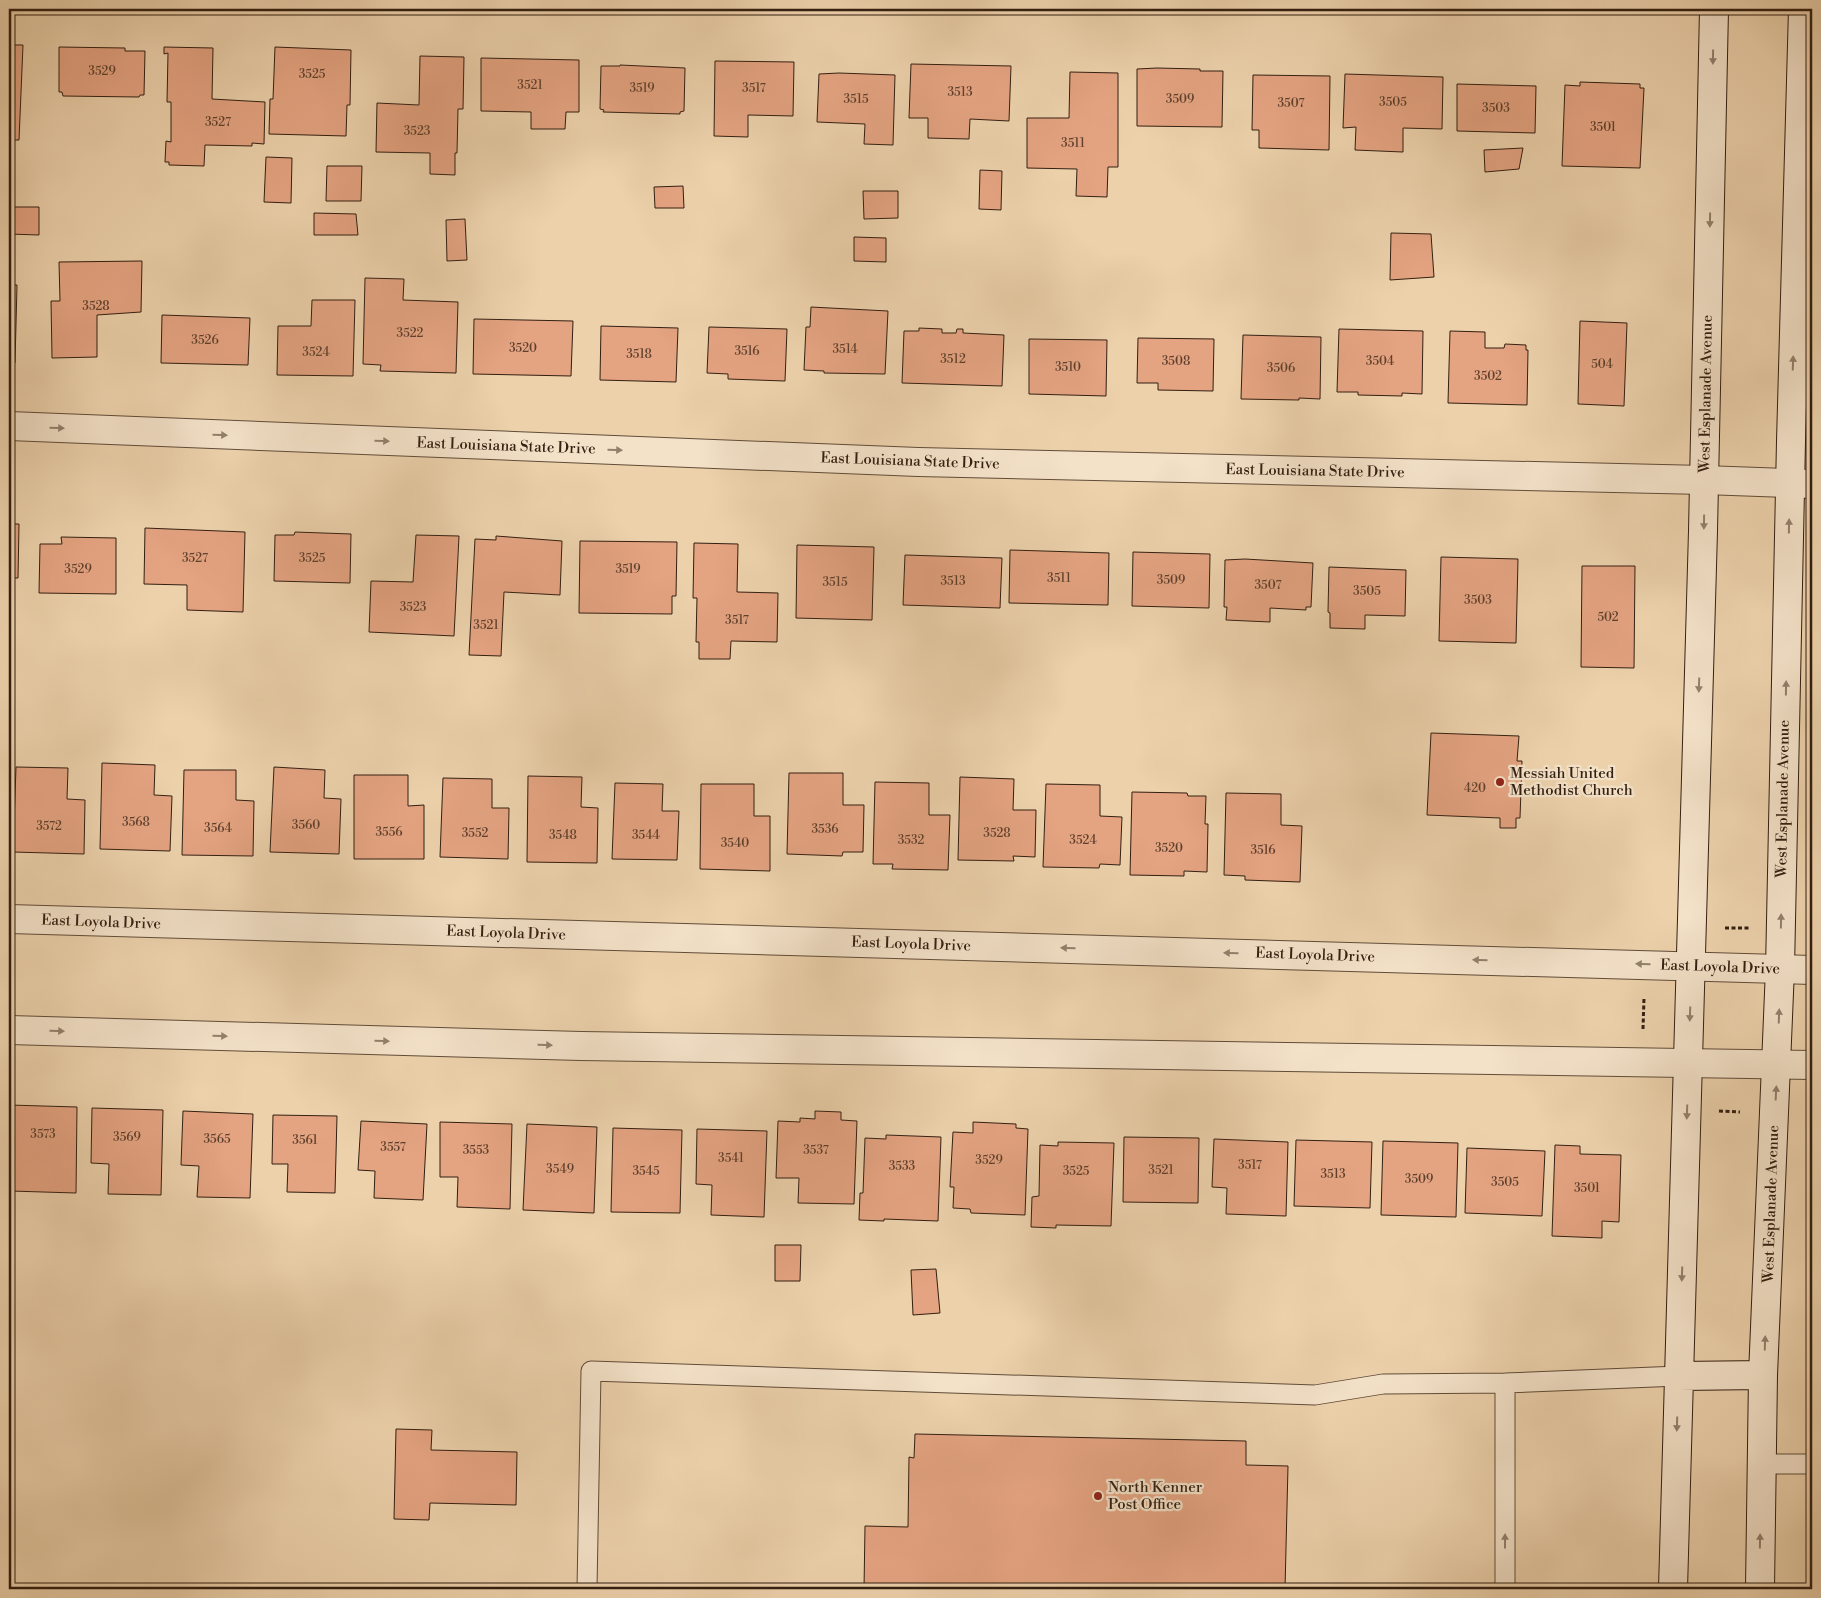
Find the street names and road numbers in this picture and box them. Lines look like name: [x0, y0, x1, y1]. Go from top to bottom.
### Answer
street label: West Esplanade Avenue: [1695, 315, 1717, 474]
street label: East Louisiana State Drive: [416, 433, 596, 459]
street label: East Louisiana State Drive: [820, 448, 1000, 474]
street label: East Louisiana State Drive: [1225, 460, 1405, 482]
street label: West Esplanade Avenue: [1772, 720, 1794, 879]
street label: East Loyola Drive: [41, 910, 161, 934]
street label: East Loyola Drive: [446, 921, 566, 945]
street label: East Loyola Drive: [851, 932, 971, 956]
street label: East Loyola Drive: [1255, 943, 1375, 967]
street label: East Loyola Drive: [1660, 955, 1780, 979]
street label: West Esplanade Avenue: [1759, 1125, 1783, 1284]

